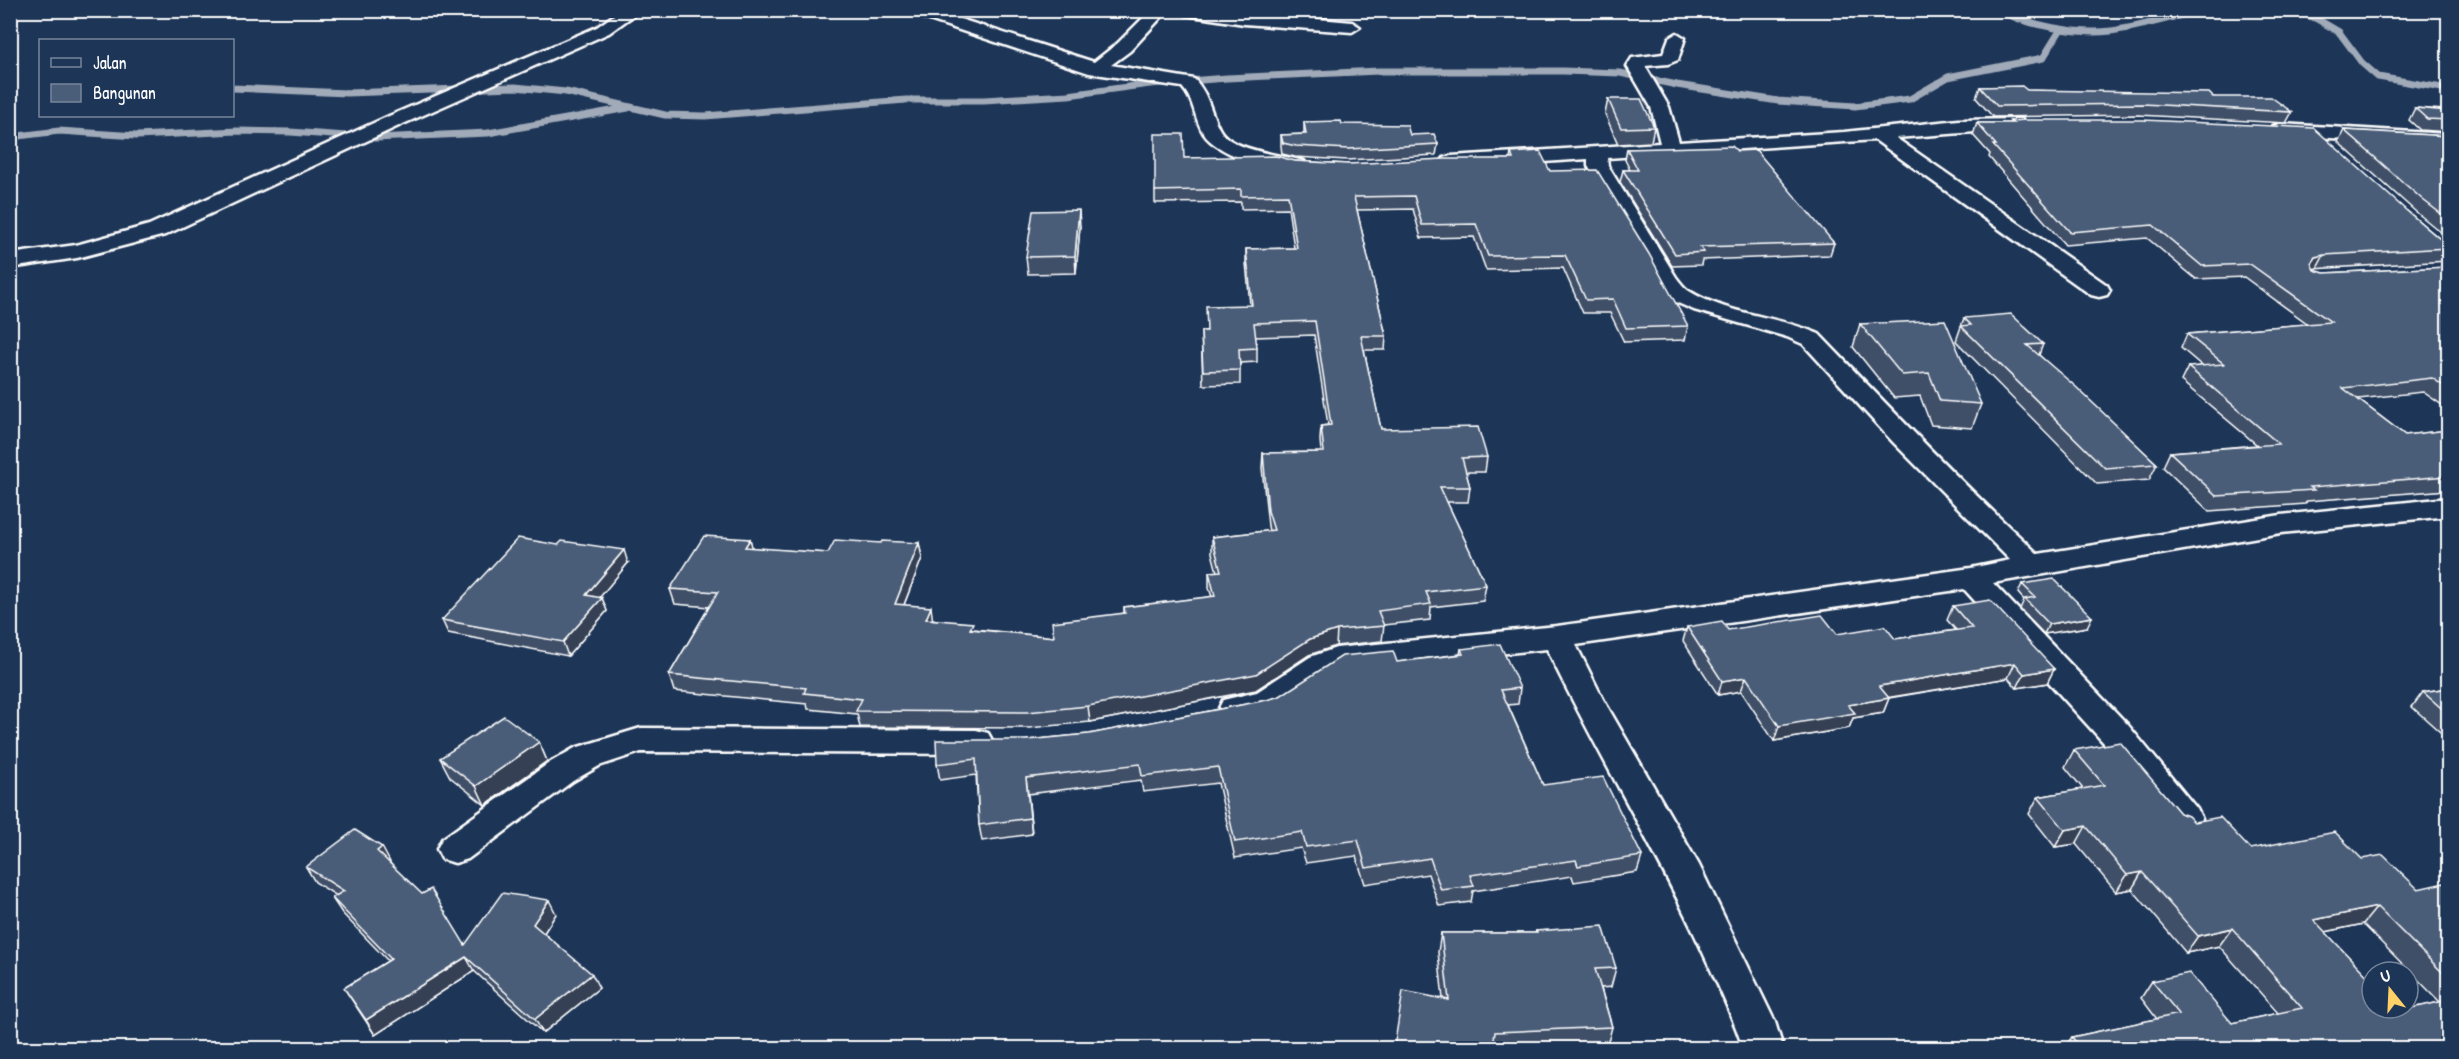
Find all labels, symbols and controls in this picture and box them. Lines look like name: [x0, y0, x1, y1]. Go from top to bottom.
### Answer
legend: [39, 39, 234, 117]
text: Jalan: [93, 50, 127, 75]
text: Bangunan: [93, 80, 156, 105]
north arrow: [2360, 960, 2420, 1020]
text: U: [2378, 964, 2393, 988]

